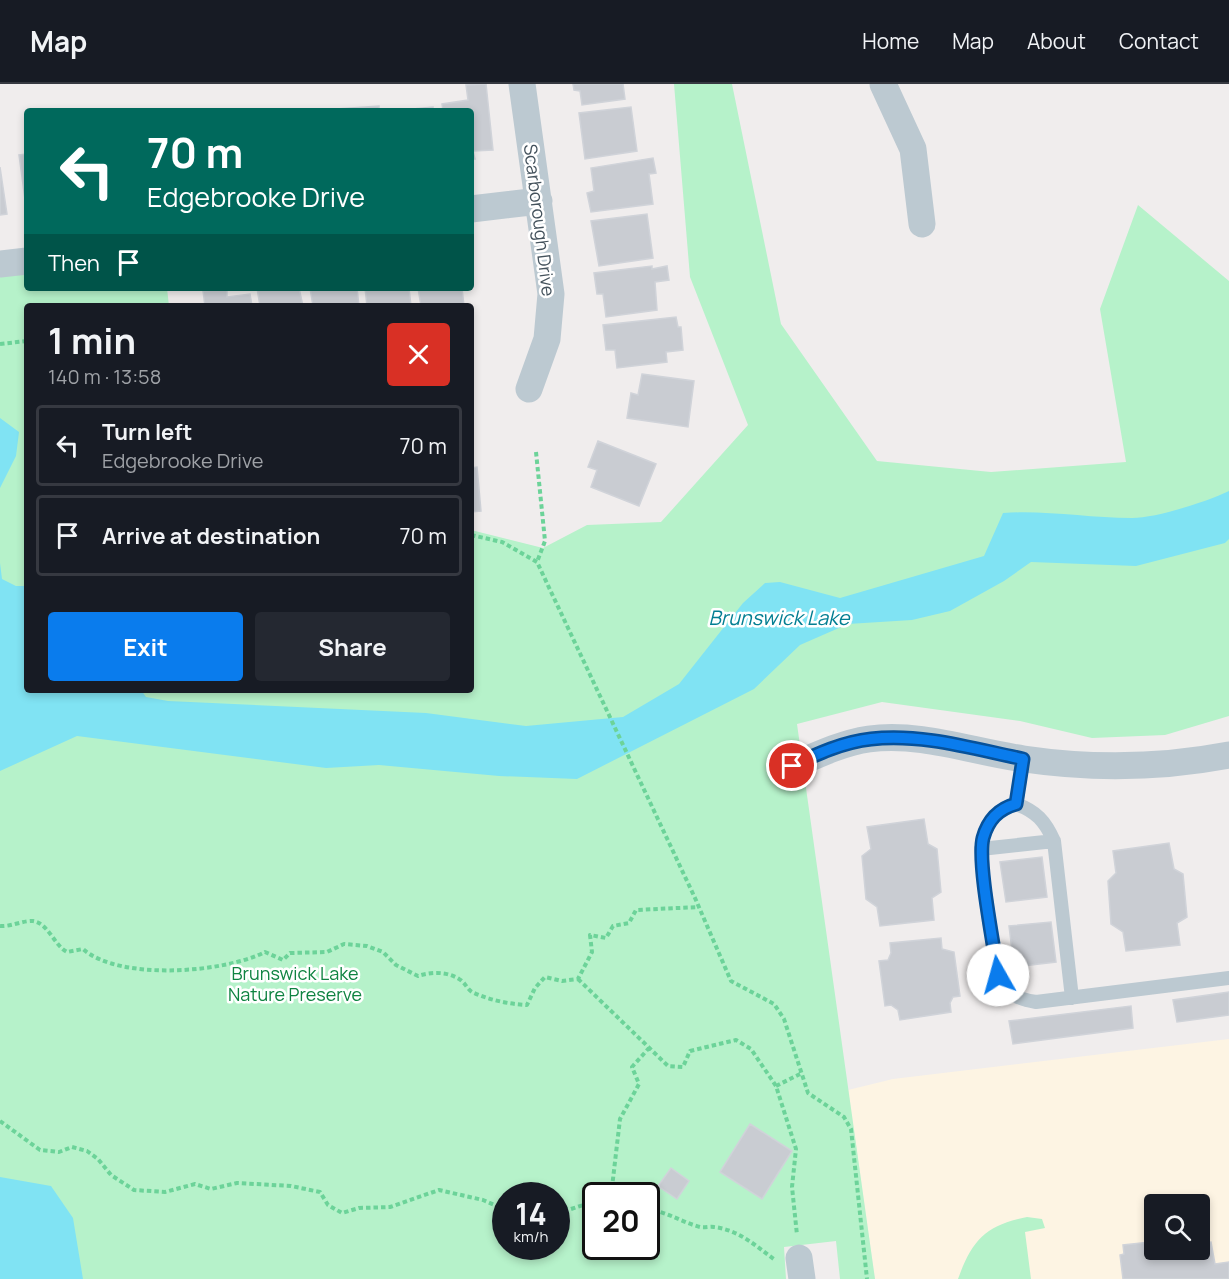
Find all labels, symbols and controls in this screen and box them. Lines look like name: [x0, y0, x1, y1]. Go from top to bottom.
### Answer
text: Map: [30, 22, 87, 60]
text: Home: [862, 27, 919, 55]
text: Map: [952, 27, 994, 55]
text: About: [1027, 27, 1086, 55]
text: Contact: [1119, 27, 1199, 55]
text: 70 m: [147, 123, 243, 181]
icon: left: [48, 132, 126, 210]
street label: Scarborough Drive: [519, 142, 561, 298]
text: Edgebrooke Drive: [147, 178, 365, 215]
icon: arrive: [112, 246, 145, 279]
text: Then: [48, 248, 100, 278]
text: 1 min: [48, 316, 136, 365]
button: close: [387, 323, 450, 386]
text: 140 m · 13:58: [48, 363, 161, 390]
text: Turn left: [102, 417, 192, 447]
icon: left: [51, 429, 84, 462]
text: 70 m: [399, 431, 447, 461]
text: Edgebrooke Drive: [102, 447, 263, 474]
icon: arrive: [51, 519, 84, 552]
text: Arrive at destination: [102, 521, 320, 551]
text: 70 m: [399, 521, 447, 551]
water label: Brunswick Lake: [708, 604, 851, 631]
button: Exit: [48, 612, 243, 681]
button: Share: [255, 612, 450, 681]
pin: [766, 740, 817, 791]
icon: arrive: [775, 749, 808, 782]
position arrow: [966, 943, 1030, 1007]
park label: Brunswick Lake Nature Preserve: [228, 961, 362, 1006]
speed limit sign: 20: [582, 1182, 660, 1260]
text: 14: [515, 1193, 547, 1234]
map controls: [1144, 1194, 1210, 1260]
button: search: [1144, 1194, 1210, 1260]
text: km/h: [514, 1226, 548, 1247]

